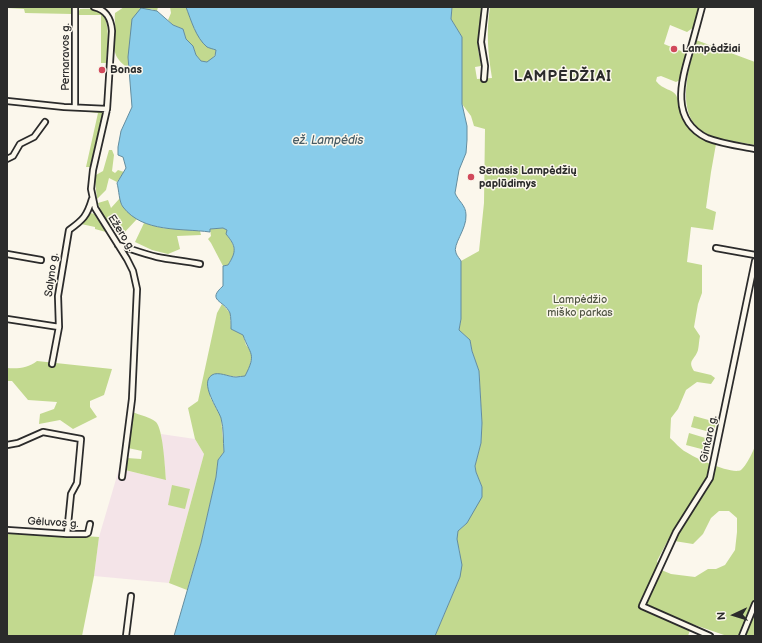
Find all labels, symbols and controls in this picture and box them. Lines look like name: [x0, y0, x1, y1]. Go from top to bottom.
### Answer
street label: Pernaravos g.: [59, 23, 73, 91]
place label: Lampėdžiai: [682, 42, 740, 56]
marker: Lampėdžiai: [669, 44, 679, 54]
place label: Bonas: [110, 63, 142, 77]
marker: Bonas: [97, 65, 107, 75]
district label: LAMPĖDŽIAI: [514, 68, 612, 86]
water label: ež. Lampėdis: [293, 134, 363, 148]
place label: Senasis Lampėdžių paplūdimys: [479, 164, 577, 190]
marker: Senasis Lampėdžių paplūdimys: [466, 172, 476, 182]
street label: Ežero g.: [104, 212, 138, 254]
street label: Salyno g.: [42, 252, 62, 298]
park label: Lampėdžio miško parkas: [547, 293, 613, 319]
street label: Gintaro g.: [698, 414, 720, 464]
street label: Gėluvos g.: [27, 515, 79, 531]
north arrow: [714, 595, 754, 635]
text: N: [715, 611, 728, 620]

